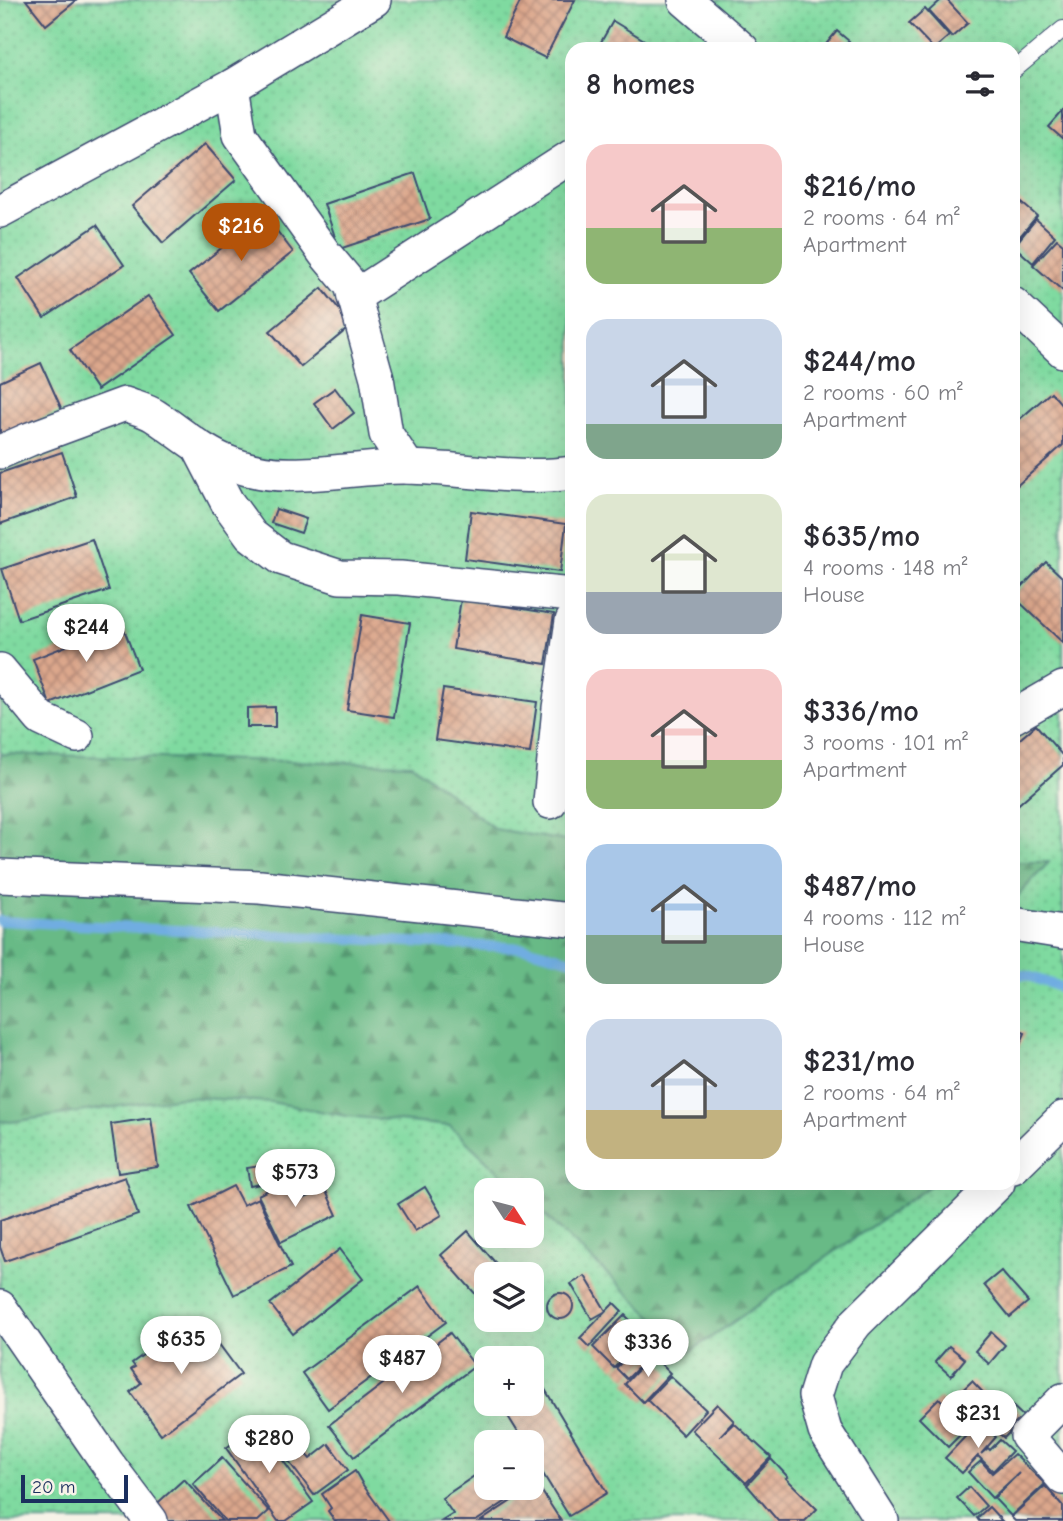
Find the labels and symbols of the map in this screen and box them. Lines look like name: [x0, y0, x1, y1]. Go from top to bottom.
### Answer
pin: $216: [200, 204, 282, 263]
pin: $244: [45, 604, 127, 664]
pin: $573: [254, 1150, 336, 1209]
north arrow: [474, 1178, 544, 1248]
pin: $635: [140, 1316, 222, 1376]
pin: $336: [607, 1320, 689, 1379]
pin: $487: [361, 1336, 443, 1395]
pin: $231: [937, 1390, 1019, 1450]
pin: $280: [228, 1416, 310, 1475]
scale bar: [21, 1472, 128, 1504]

